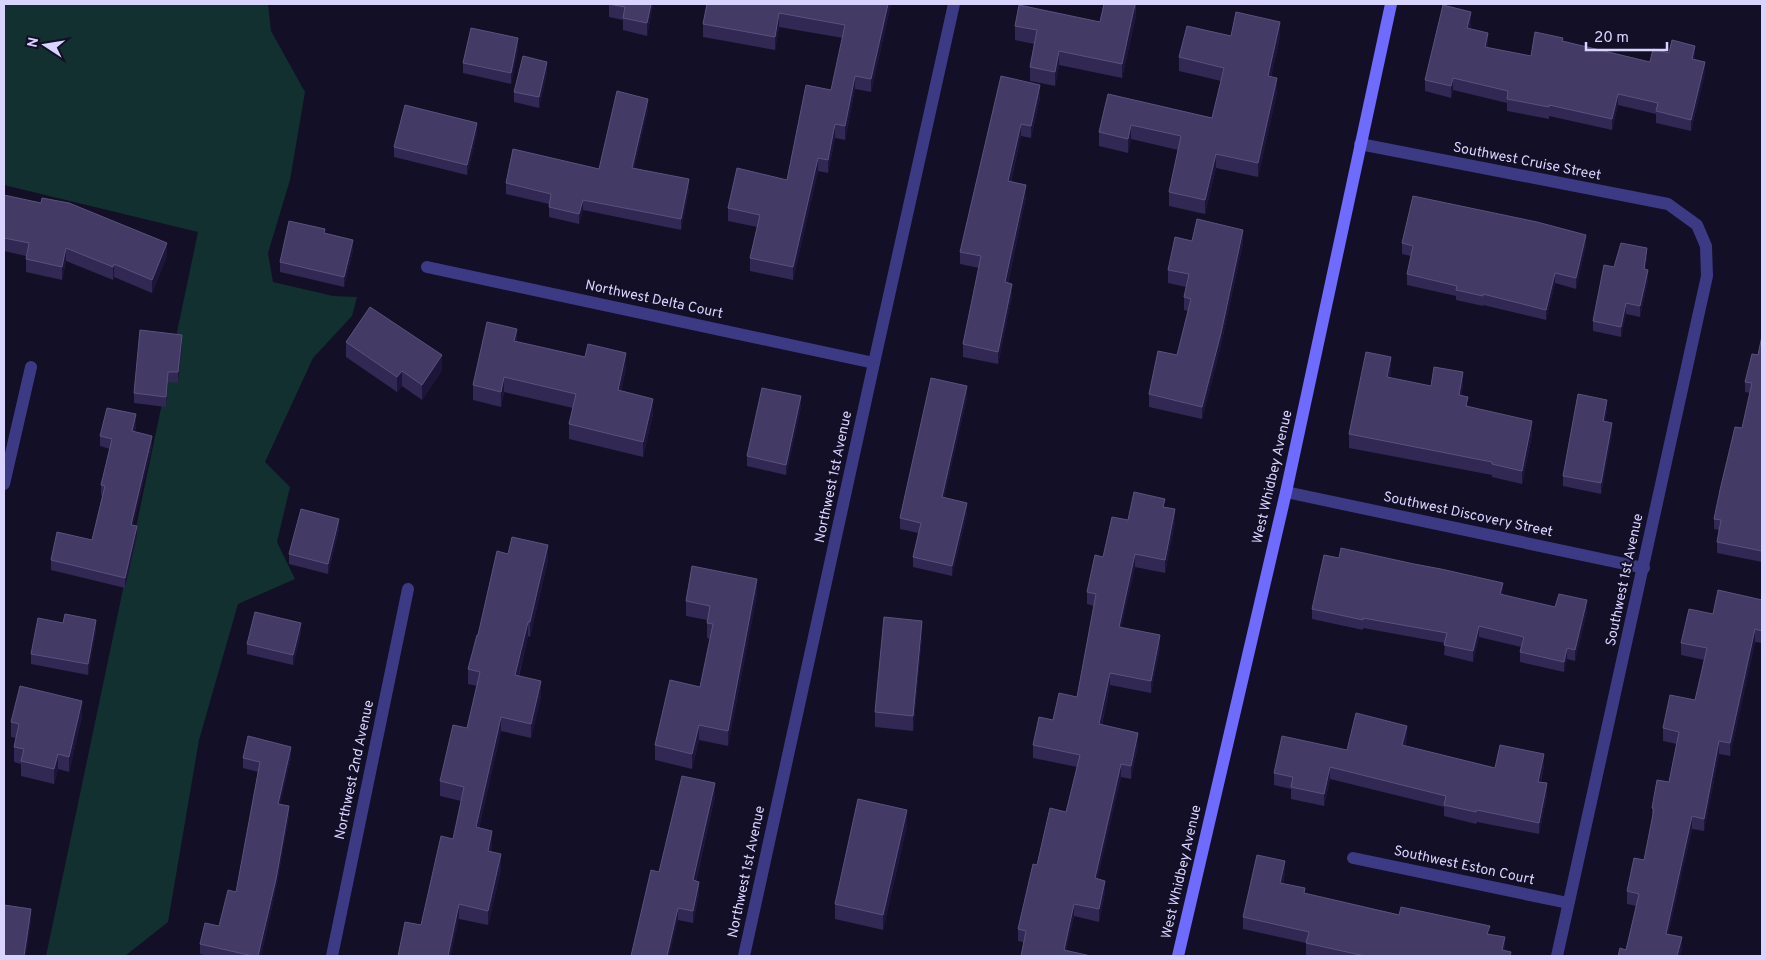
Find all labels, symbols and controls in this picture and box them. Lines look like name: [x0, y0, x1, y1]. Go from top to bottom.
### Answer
north arrow: [20, 20, 70, 70]
scale bar: [1586, 20, 1667, 52]
text: 20 m: [1594, 29, 1629, 48]
text: N: [24, 36, 43, 49]
street label: Southwest Cruise Street: [1452, 139, 1602, 185]
street label: Northwest Delta Court: [583, 277, 725, 323]
street label: West Whidbey Avenue: [1249, 408, 1297, 546]
street label: Northwest 1st Avenue: [812, 409, 856, 545]
street label: Southwest Discovery Street: [1382, 489, 1554, 541]
street label: Southwest 1st Avenue: [1603, 512, 1647, 648]
street label: Northwest 2nd Avenue: [332, 699, 378, 841]
street label: West Whidbey Avenue: [1158, 803, 1206, 941]
street label: Northwest 1st Avenue: [725, 804, 769, 940]
street label: Southwest Eston Court: [1392, 843, 1536, 889]

